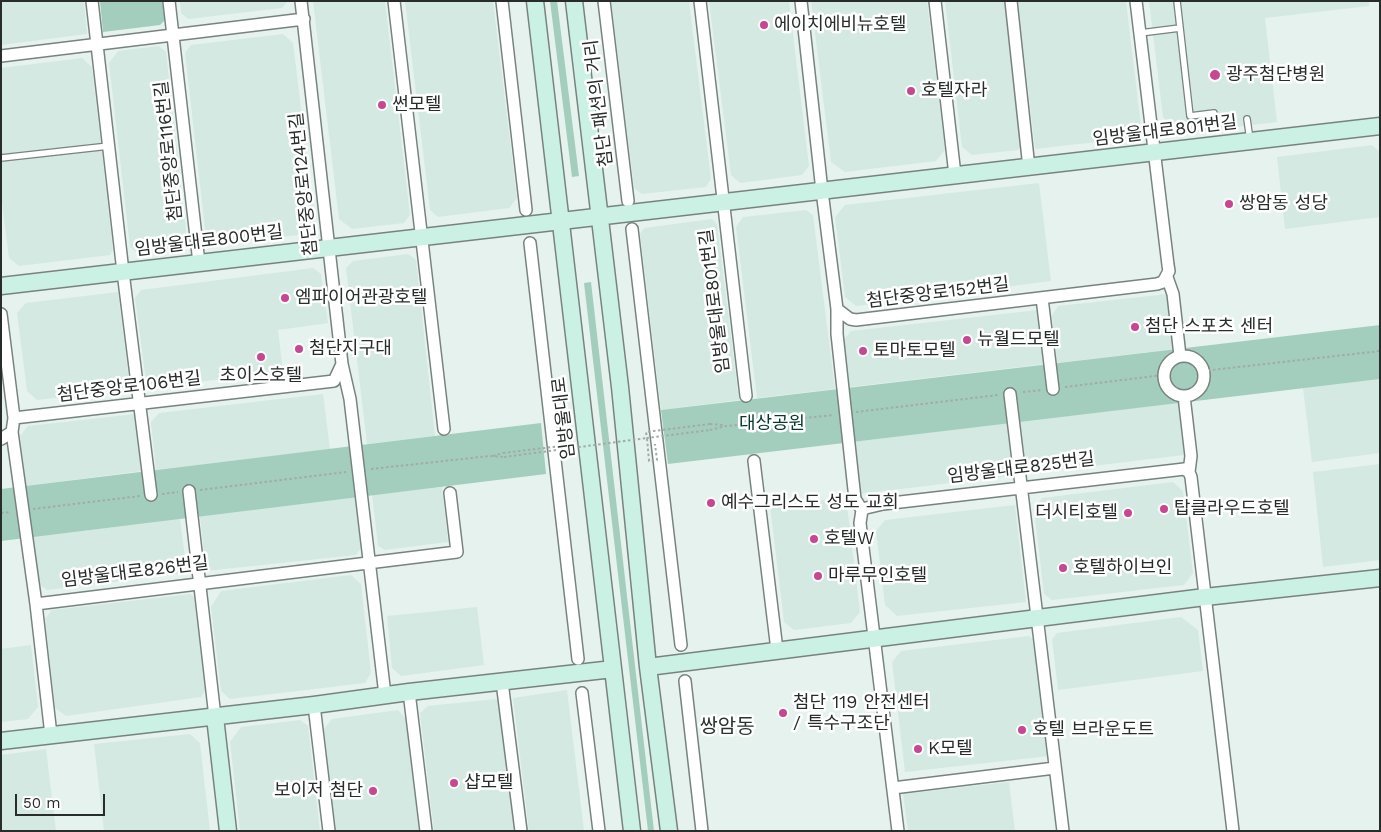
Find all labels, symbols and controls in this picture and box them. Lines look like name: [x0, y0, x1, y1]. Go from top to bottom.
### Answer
place label: 에이치에비뉴호텔: [774, 14, 906, 36]
marker: 에이치에비뉴호텔: [758, 19, 770, 31]
street label: 첨단 패션의 거리: [580, 38, 618, 168]
place label: 광주첨단병원: [1226, 64, 1325, 86]
marker: 광주첨단병원: [1208, 68, 1222, 82]
street label: 첨단중앙로116번길: [151, 80, 187, 222]
place label: 호텔자라: [921, 80, 987, 102]
marker: 호텔자라: [905, 85, 917, 97]
place label: 썬모텔: [392, 94, 442, 116]
marker: 썬모텔: [376, 99, 388, 111]
street label: 첨단중앙로124번길: [286, 111, 322, 257]
street label: 임방울대로801번길: [1092, 111, 1238, 151]
place label: 쌍암동 성당: [1239, 193, 1328, 215]
marker: 쌍암동 성당: [1223, 198, 1235, 210]
street label: 임방울대로800번길: [134, 221, 284, 261]
street label: 임방울대로801번길: [695, 228, 735, 374]
street label: 첨단중앙로152번길: [865, 274, 1011, 312]
place label: 엠파이어관광호텔: [295, 287, 427, 309]
marker: 엠파이어관광호텔: [279, 292, 291, 304]
place label: 첨단 스포츠 센터: [1145, 316, 1273, 338]
marker: 첨단 스포츠 센터: [1129, 321, 1141, 333]
place label: 뉴월드모텔: [977, 329, 1060, 351]
marker: 뉴월드모텔: [961, 334, 973, 346]
place label: 첨단지구대: [309, 338, 392, 360]
place label: 토마토모텔: [873, 340, 956, 362]
marker: 첨단지구대: [293, 343, 305, 355]
marker: 토마토모텔: [857, 345, 869, 357]
marker: 초이스호텔: [255, 351, 267, 363]
place label: 초이스호텔: [220, 365, 302, 387]
street label: 첨단중앙로106번길: [56, 367, 202, 407]
street label: 임방울대로: [548, 376, 580, 460]
park label: 대상공원: [739, 413, 805, 435]
street label: 임방울대로825번길: [946, 448, 1096, 488]
place label: 예수그리스도 성도 교회: [721, 492, 899, 514]
marker: 예수그리스도 성도 교회: [705, 497, 717, 509]
place label: 탑클라우드호텔: [1174, 498, 1290, 520]
place label: 더시티호텔: [1035, 502, 1118, 524]
marker: 탑클라우드호텔: [1158, 503, 1170, 515]
marker: 더시티호텔: [1122, 507, 1134, 519]
place label: 호텔W: [824, 528, 874, 550]
marker: 호텔W: [808, 533, 820, 545]
street label: 임방울대로826번길: [60, 552, 210, 592]
place label: 호텔하이브인: [1073, 557, 1172, 579]
marker: 호텔하이브인: [1057, 562, 1069, 574]
place label: 마루무인호텔: [828, 565, 927, 587]
marker: 마루무인호텔: [812, 570, 824, 582]
place label: 첨단 119 안전센터 / 특수구조단: [793, 692, 930, 734]
marker: 첨단 119 안전센터 / 특수구조단: [777, 707, 789, 719]
district label: 쌍암동: [699, 715, 755, 739]
place label: 호텔 브라운도트: [1032, 719, 1154, 741]
marker: 호텔 브라운도트: [1016, 724, 1028, 736]
place label: K모텔: [928, 738, 973, 760]
marker: K모텔: [912, 743, 924, 755]
place label: 샵모텔: [464, 772, 514, 794]
marker: 샵모텔: [448, 777, 460, 789]
place label: 보이저 첨단: [274, 780, 363, 802]
scale bar: [18, 784, 108, 816]
marker: 보이저 첨단: [367, 785, 379, 797]
text: 50 m: [23, 794, 60, 812]

